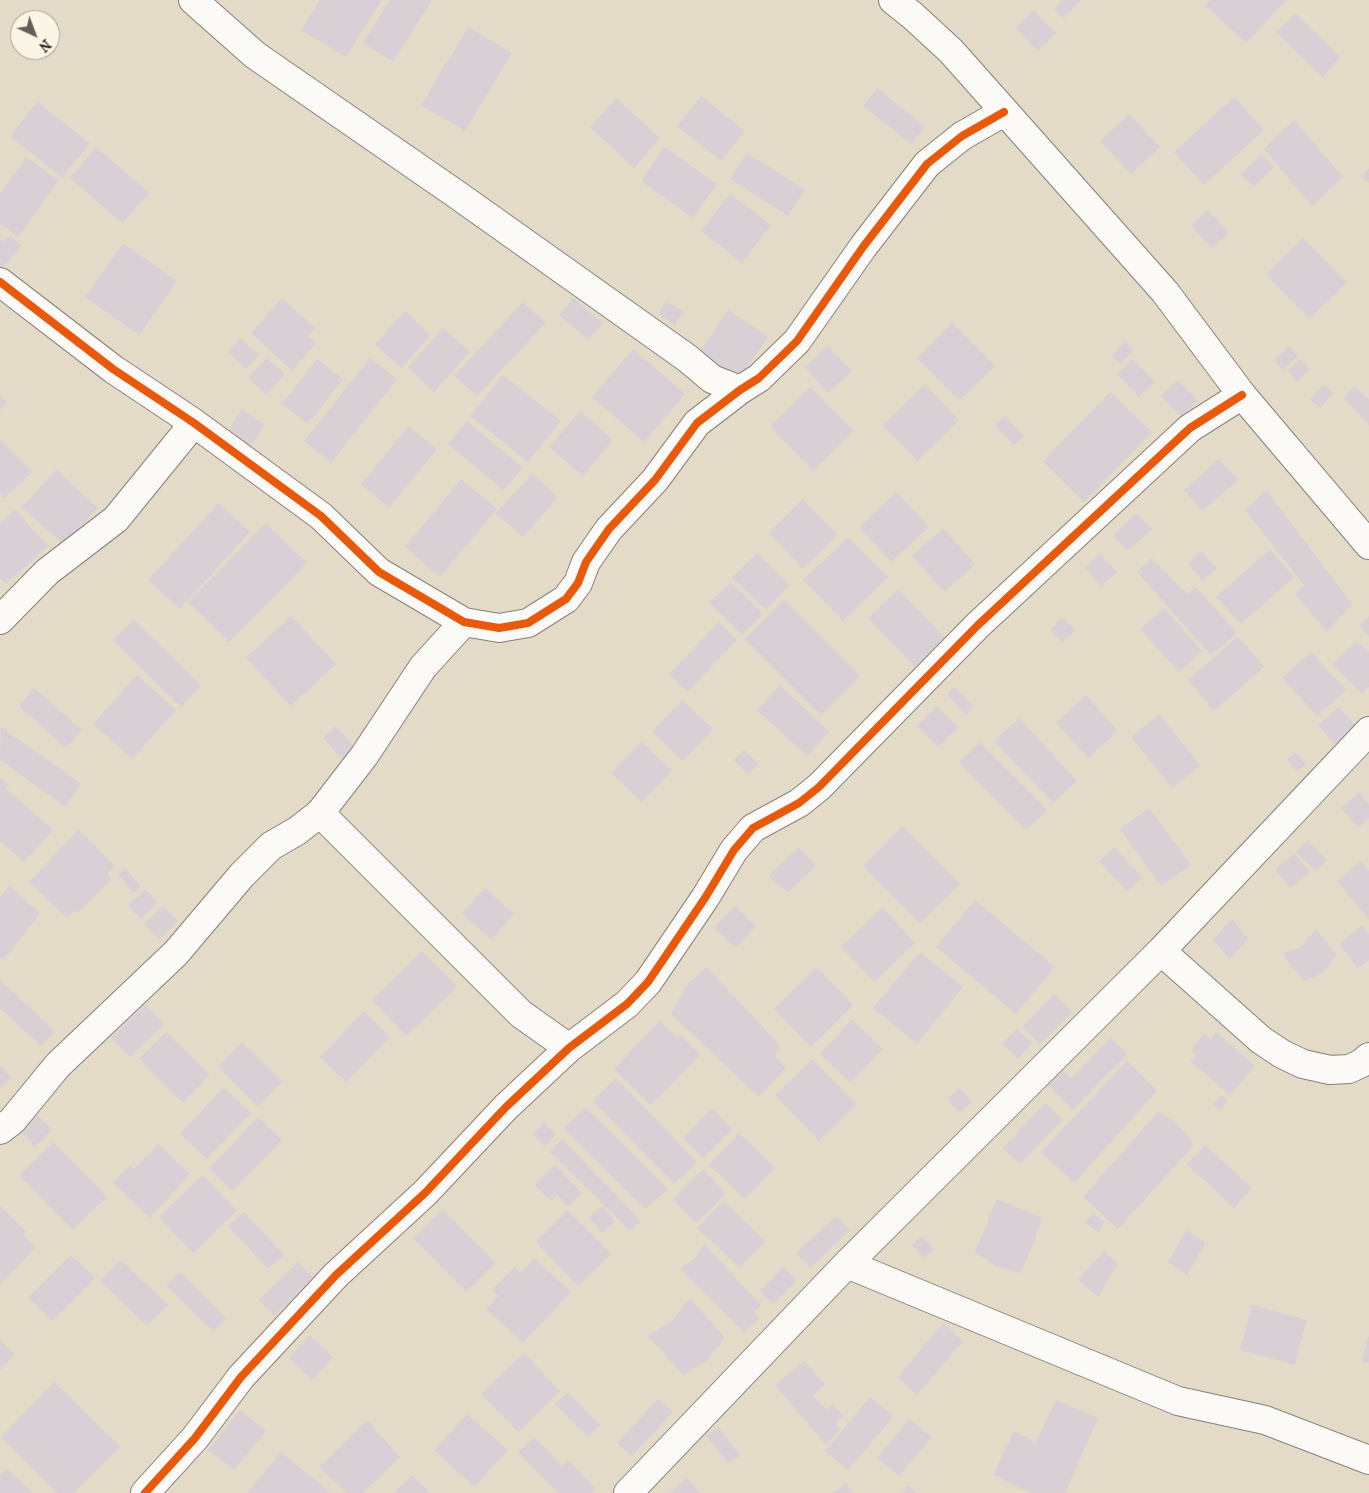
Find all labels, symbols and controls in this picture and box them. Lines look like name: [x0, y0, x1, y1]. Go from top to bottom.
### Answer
north arrow: [10, 10, 60, 60]
text: N: [35, 36, 55, 55]

